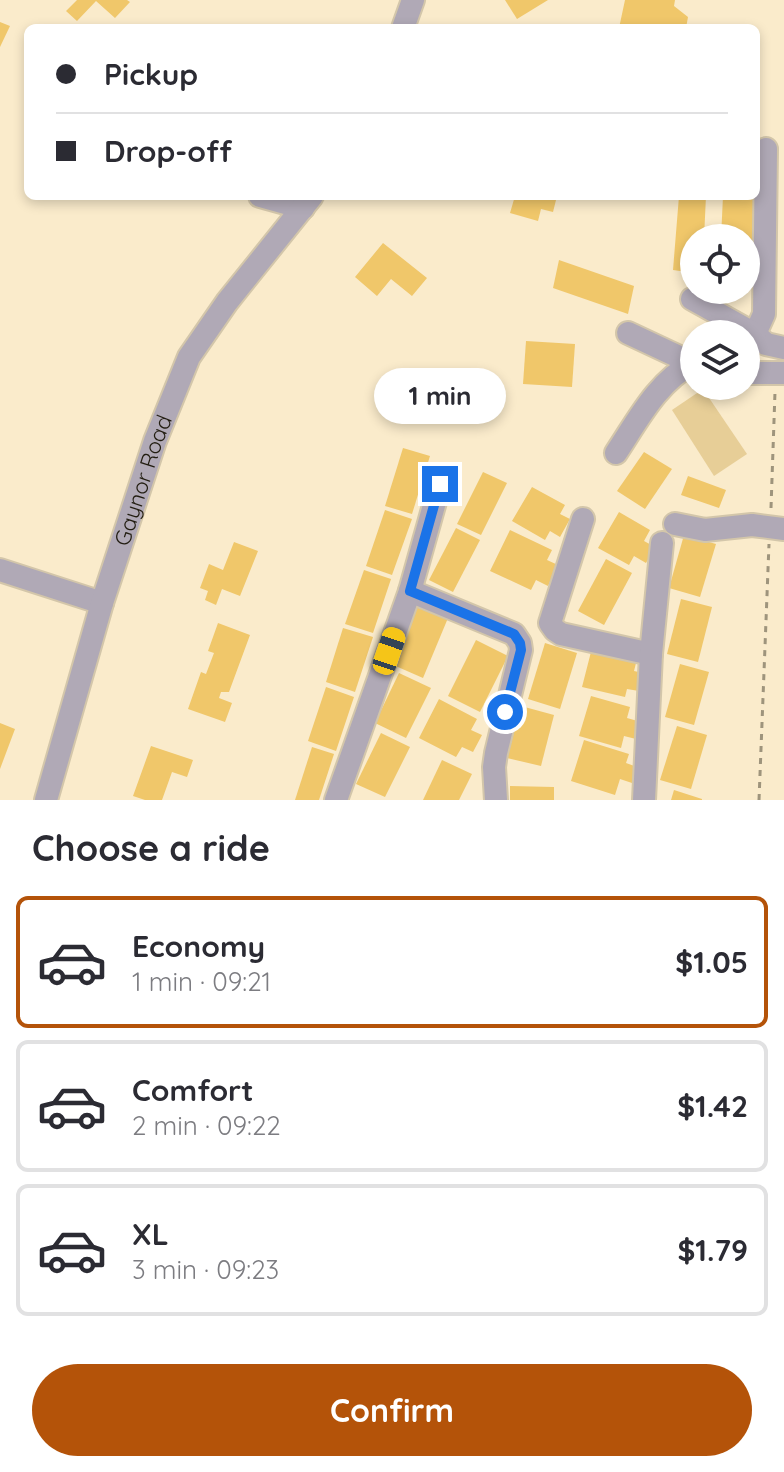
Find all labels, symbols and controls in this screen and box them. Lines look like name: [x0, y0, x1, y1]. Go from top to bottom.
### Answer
text: Pickup: [104, 55, 198, 93]
text: Drop-off: [104, 132, 232, 170]
map controls: [680, 224, 760, 400]
button: locate: [680, 224, 760, 304]
button: layers: [680, 320, 760, 400]
callout: 1 min: [374, 368, 506, 424]
text: 1 min: [409, 379, 472, 412]
street label: Gaynor Road: [108, 411, 178, 549]
route end: [422, 466, 458, 502]
car: [370, 624, 408, 678]
route start: [487, 694, 523, 730]
text: Choose a ride: [32, 825, 270, 870]
icon: car: [36, 926, 108, 998]
text: Economy: [132, 927, 265, 965]
text: $1.05: [675, 943, 748, 981]
text: 1 min · 09:21: [132, 965, 271, 998]
icon: car: [36, 1070, 108, 1142]
text: Comfort: [132, 1071, 253, 1109]
text: $1.42: [677, 1087, 748, 1125]
text: 2 min · 09:22: [132, 1109, 281, 1142]
icon: car: [36, 1214, 108, 1286]
text: XL: [132, 1215, 169, 1253]
text: $1.79: [677, 1231, 748, 1269]
text: 3 min · 09:23: [132, 1253, 279, 1286]
button: Confirm: [32, 1364, 752, 1456]

